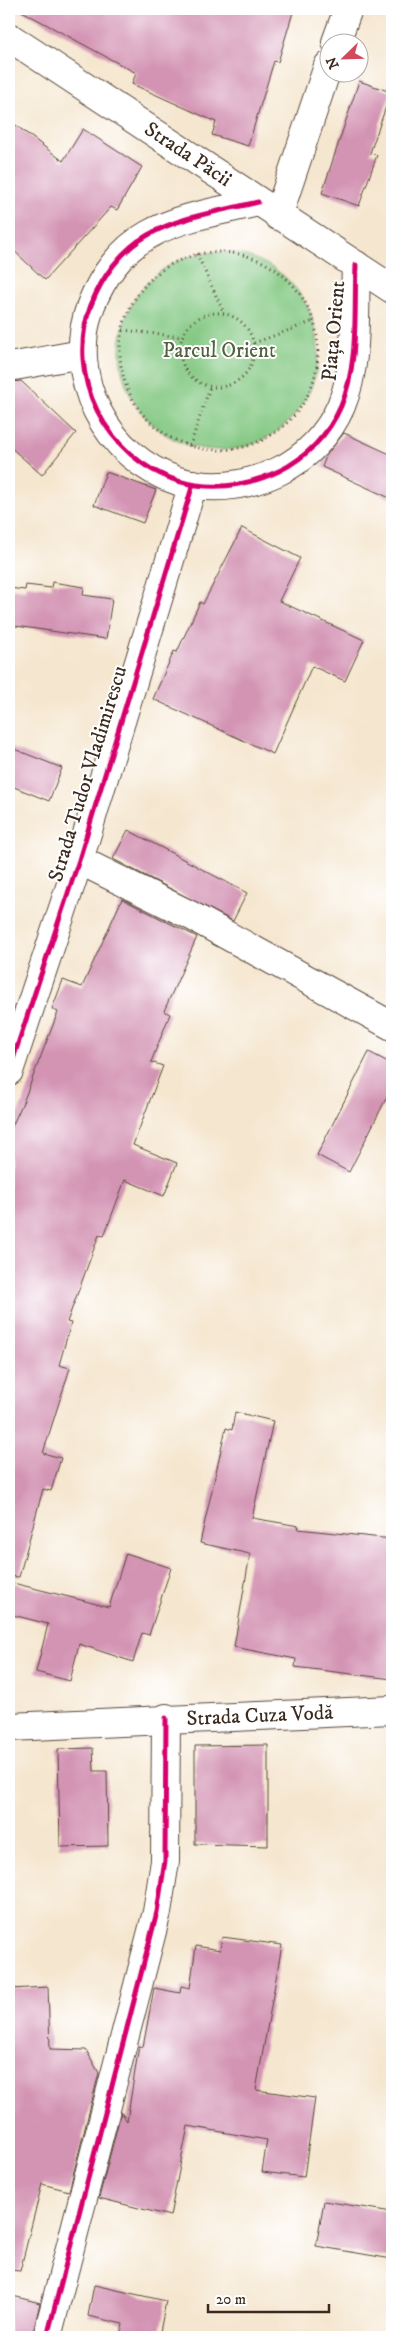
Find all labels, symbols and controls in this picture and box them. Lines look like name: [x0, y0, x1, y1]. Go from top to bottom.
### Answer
north arrow: [318, 32, 368, 82]
text: N: [322, 53, 343, 71]
street label: Strada Păcii: [139, 116, 236, 193]
street label: Piața Orient: [317, 279, 351, 382]
park label: Parcul Orient: [162, 338, 276, 364]
street label: Strada Tudor Vladimirescu: [43, 663, 133, 885]
street label: Strada Cuza Vodă: [186, 1700, 334, 1732]
scale bar: [208, 2281, 330, 2313]
text: 20 m: [216, 2290, 246, 2309]

